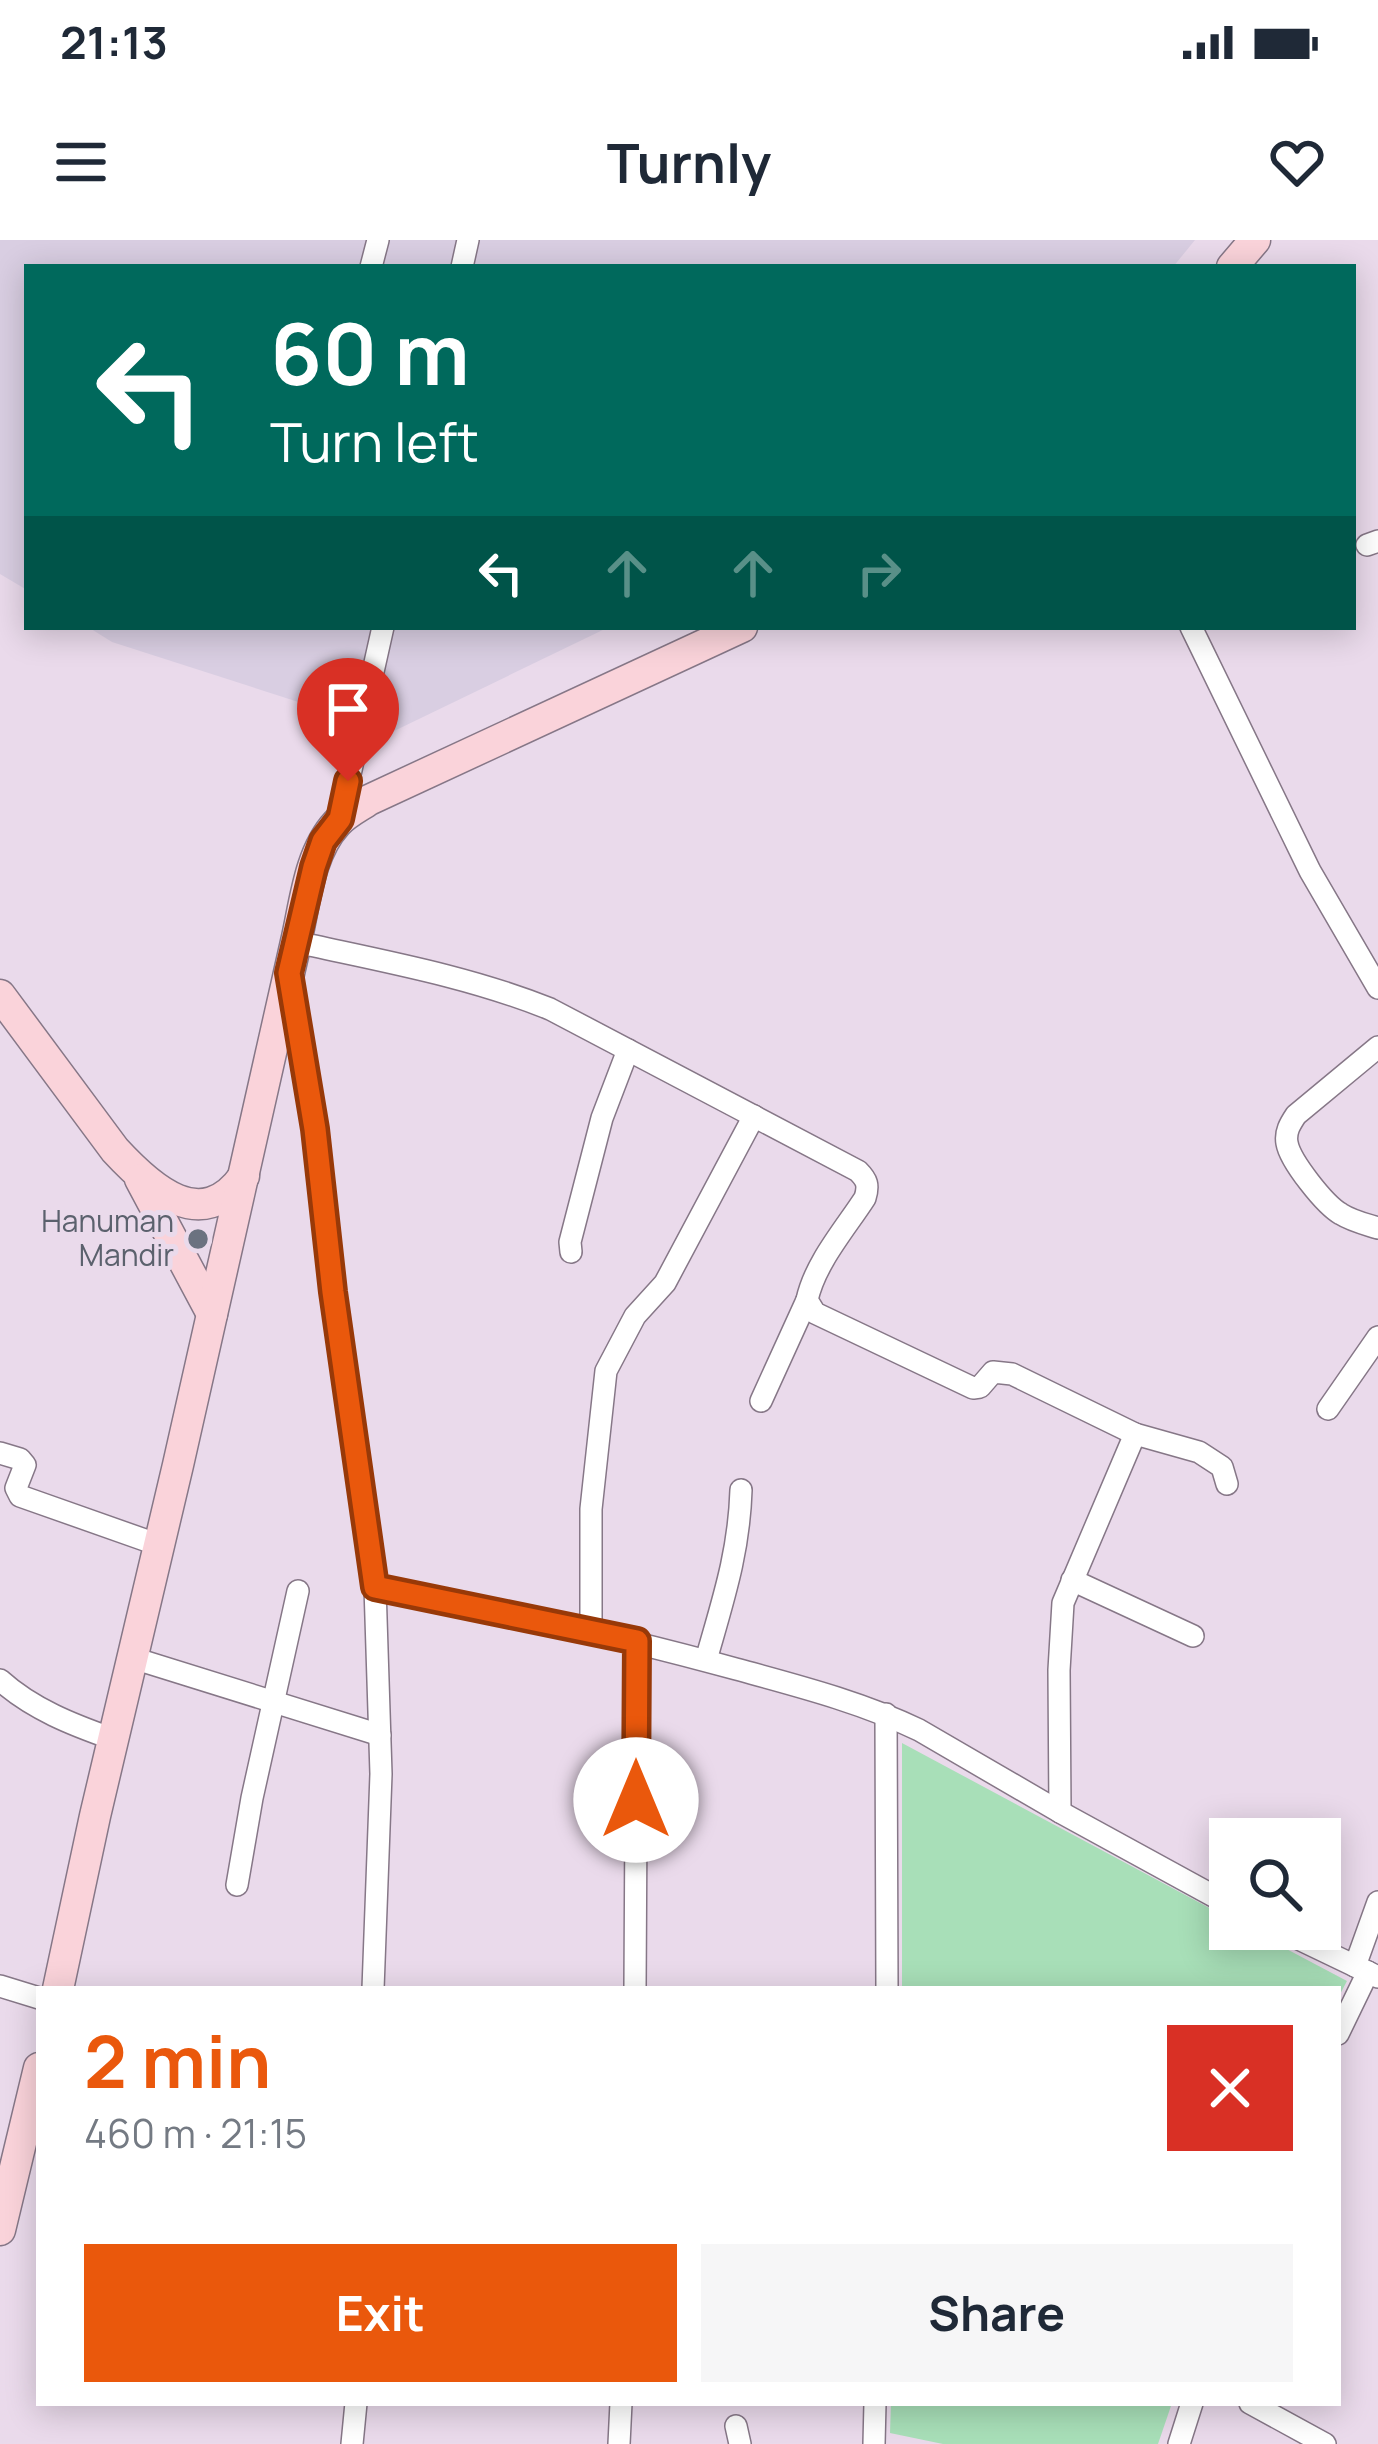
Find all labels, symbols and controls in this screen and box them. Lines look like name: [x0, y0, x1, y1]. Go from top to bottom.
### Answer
text: 21:13: [60, 11, 168, 73]
text: Turnly: [607, 125, 771, 199]
icon: menu: [48, 129, 114, 195]
icon: heart: [1264, 129, 1330, 195]
text: 60 m: [270, 295, 470, 410]
icon: left: [72, 312, 228, 468]
text: Turn left: [270, 404, 479, 478]
icon: left: [468, 540, 534, 606]
icon: ahead: [594, 540, 660, 606]
icon: ahead: [720, 540, 786, 606]
icon: right: [846, 540, 912, 606]
pin: [297, 658, 399, 781]
icon: arrive: [315, 676, 381, 742]
place label: Hanuman Mandir: [41, 1200, 174, 1275]
marker: Hanuman Mandir: [185, 1226, 211, 1252]
position arrow: [573, 1737, 699, 1863]
map controls: [1209, 1818, 1341, 1950]
button: search: [1209, 1818, 1341, 1950]
text: 2 min: [84, 2011, 271, 2110]
button: close: [1167, 2025, 1293, 2151]
text: 460 m · 21:15: [84, 2106, 307, 2160]
button: Exit: [84, 2244, 677, 2382]
button: Share: [701, 2244, 1293, 2382]

